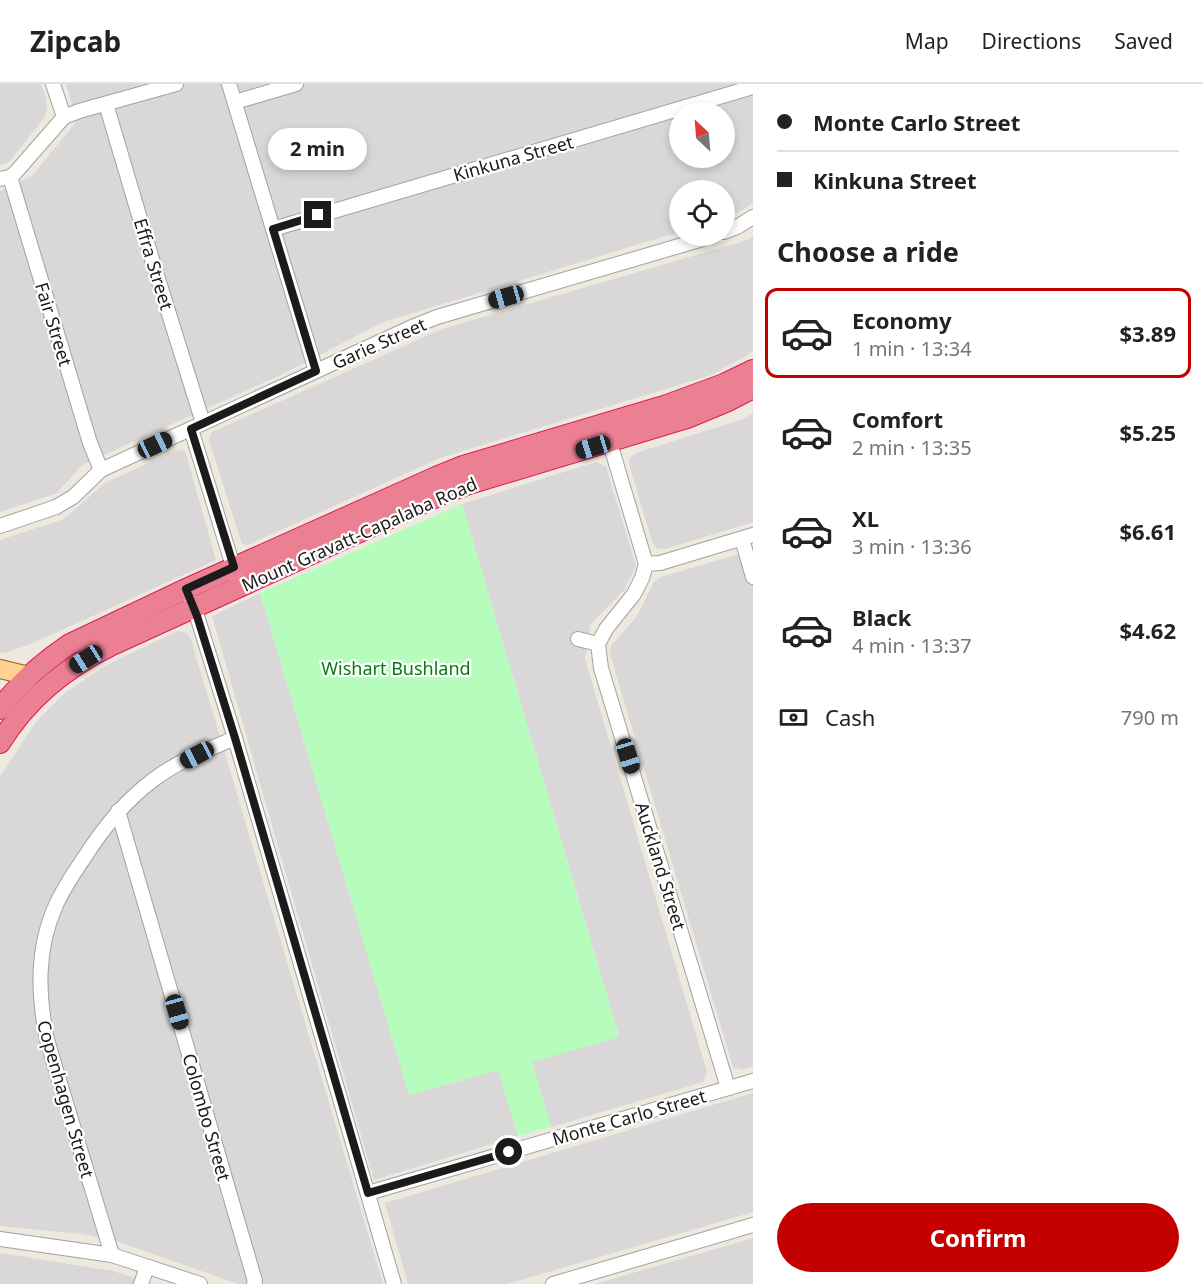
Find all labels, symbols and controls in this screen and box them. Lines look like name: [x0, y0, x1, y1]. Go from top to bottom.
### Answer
text: Zipcab: [30, 22, 121, 60]
text: Map: [905, 27, 949, 55]
text: Directions: [982, 27, 1081, 55]
text: Saved: [1114, 27, 1173, 55]
north arrow: [669, 102, 735, 168]
map controls: [669, 102, 735, 246]
text: Monte Carlo Street: [813, 107, 1020, 137]
callout: 2 min: [268, 128, 368, 170]
street label: Kinkuna Street: [450, 129, 576, 187]
text: 2 min: [290, 135, 345, 162]
text: Kinkuna Street: [813, 165, 977, 195]
button: locate: [669, 180, 735, 246]
route end: [304, 201, 331, 228]
street label: Effra Street: [129, 215, 179, 313]
text: Choose a ride: [777, 233, 959, 270]
street label: Fair Street: [30, 279, 78, 369]
car: [486, 283, 526, 311]
text: Economy: [852, 305, 951, 335]
icon: car: [780, 306, 834, 360]
street label: Garie Street: [328, 311, 430, 374]
text: $3.89: [1119, 318, 1176, 348]
text: 1 min · 13:34: [852, 335, 972, 362]
text: Comfort: [852, 404, 943, 434]
icon: car: [780, 405, 834, 459]
text: $5.25: [1119, 417, 1176, 447]
car: [135, 429, 175, 461]
car: [573, 433, 613, 461]
text: 2 min · 13:35: [852, 434, 972, 461]
street label: Mount Gravatt-Capalaba Road: [237, 471, 481, 597]
text: XL: [852, 503, 879, 533]
icon: car: [780, 504, 834, 558]
text: $6.61: [1119, 516, 1176, 546]
text: 3 min · 13:36: [852, 533, 972, 560]
text: Black: [852, 602, 911, 632]
icon: car: [780, 603, 834, 657]
text: $4.62: [1119, 615, 1176, 645]
text: 4 min · 13:37: [852, 632, 972, 659]
car: [66, 642, 106, 676]
park label: Wishart Bushland: [321, 656, 471, 680]
icon: cash: [777, 701, 810, 734]
text: Cash: [825, 702, 875, 732]
text: 790 m: [1121, 704, 1179, 731]
car: [614, 736, 642, 776]
car: [177, 739, 217, 771]
street label: Auckland Street: [630, 799, 692, 933]
car: [163, 992, 191, 1032]
street label: Copenhagen Street: [32, 1017, 100, 1181]
street label: Colombo Street: [177, 1050, 237, 1184]
street label: Monte Carlo Street: [549, 1083, 709, 1150]
route start: [495, 1138, 522, 1165]
button: Confirm: [777, 1203, 1179, 1272]

